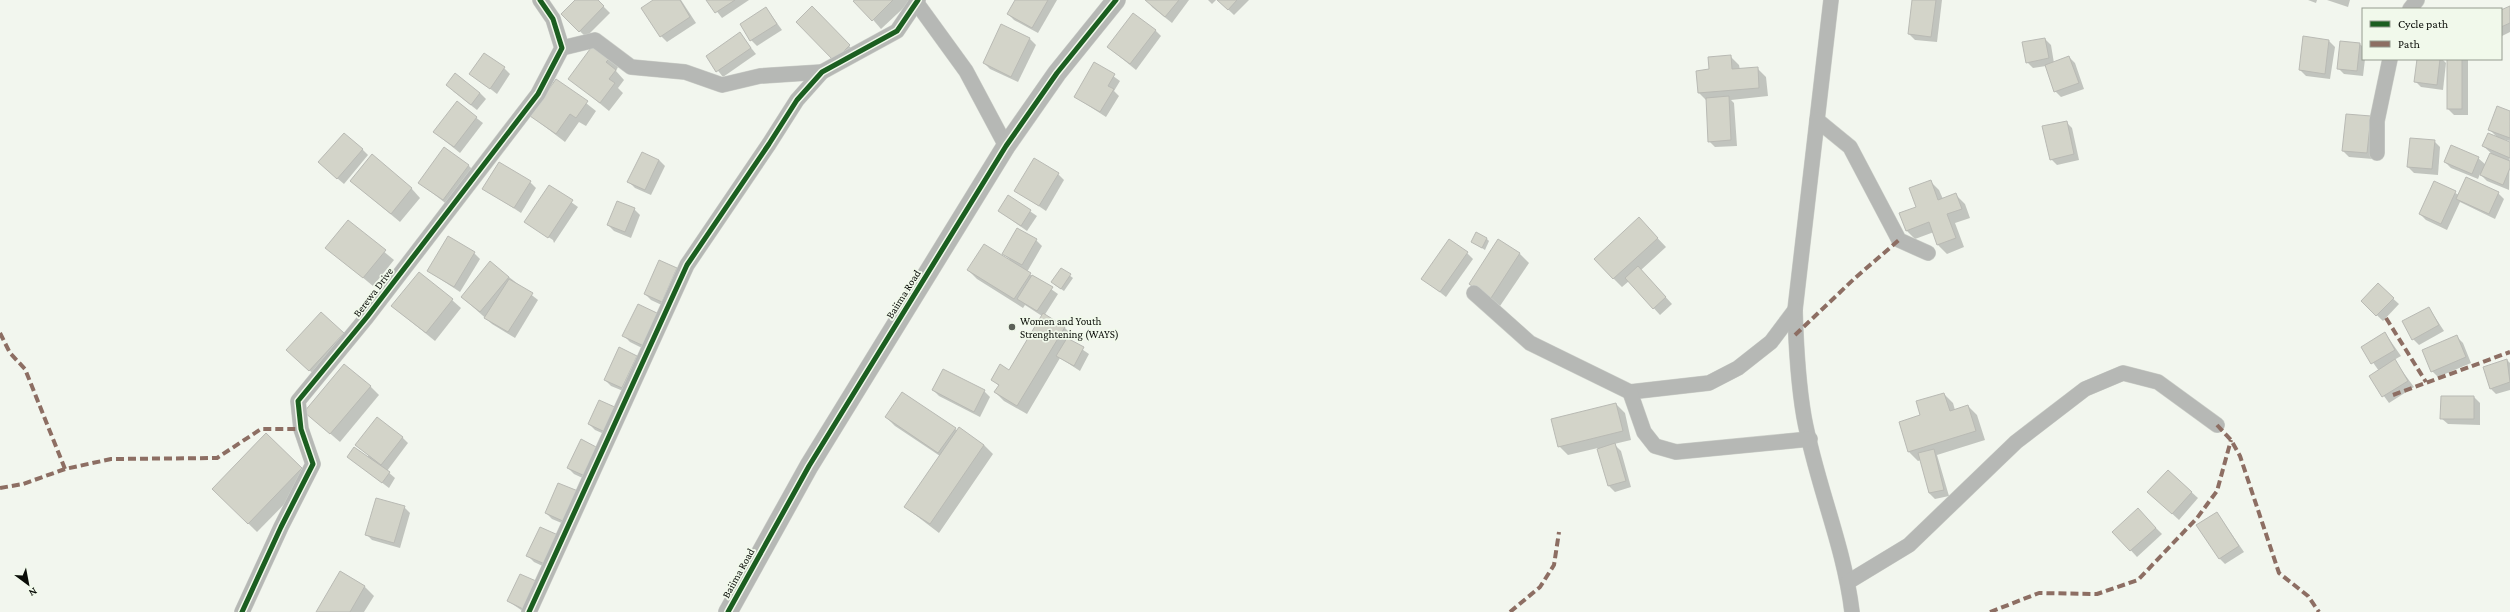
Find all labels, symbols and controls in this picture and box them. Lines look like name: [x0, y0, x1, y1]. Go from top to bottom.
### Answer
legend: [2362, 8, 2502, 60]
text: Cycle path: [2398, 17, 2449, 31]
text: Path: [2398, 37, 2420, 51]
street label: Berewa Drive: [351, 265, 395, 319]
street label: Baiima Road: [883, 267, 923, 321]
place label: Women and Youth Strenghtening (WAYS): [1020, 315, 1119, 341]
marker: Women and Youth Strenghtening (WAYS): [1007, 322, 1017, 332]
street label: Baiima Road: [719, 546, 757, 600]
north arrow: [8, 564, 48, 604]
text: N: [27, 585, 40, 600]

